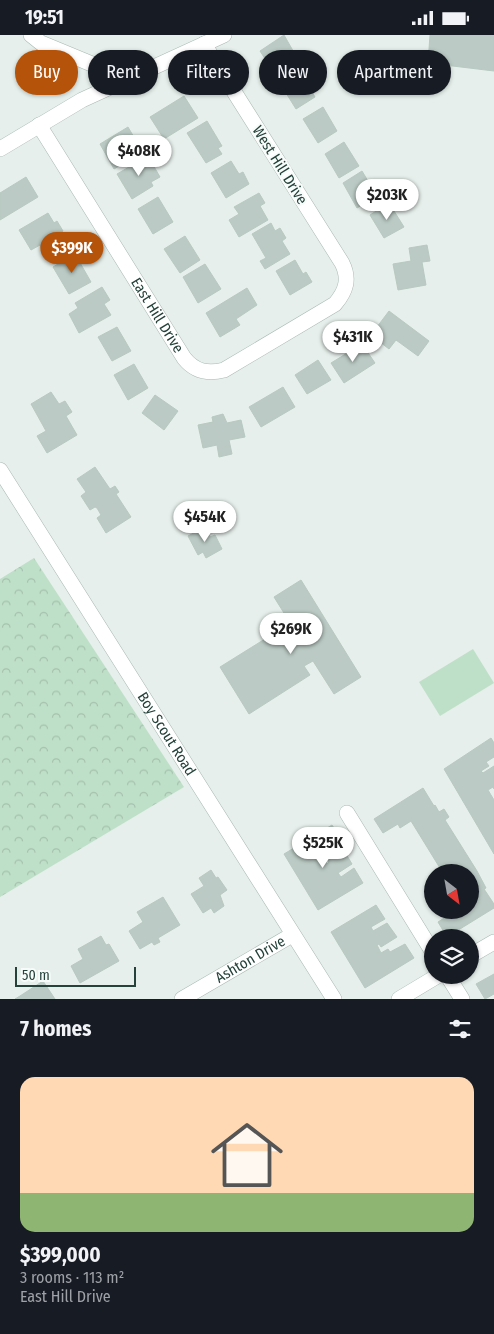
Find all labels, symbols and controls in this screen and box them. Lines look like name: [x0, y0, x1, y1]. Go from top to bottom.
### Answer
text: 19:51: [25, 6, 64, 29]
chip: Buy: [15, 50, 78, 95]
chip: Rent: [88, 50, 158, 95]
chip: Filters: [168, 50, 249, 95]
chip: New: [259, 50, 327, 95]
chip: Apartment: [337, 50, 451, 95]
street label: West Hill Drive: [249, 122, 311, 208]
pin: $408K: [104, 135, 174, 177]
text: $408K: [118, 141, 160, 160]
pin: $203K: [352, 179, 422, 221]
text: $203K: [367, 185, 407, 204]
pin: $399K: [37, 231, 107, 274]
text: $399K: [51, 238, 93, 257]
street label: East Hill Drive: [127, 274, 187, 356]
pin: $431K: [318, 321, 388, 363]
text: $431K: [333, 327, 373, 346]
pin: $454K: [170, 501, 240, 543]
text: $454K: [184, 507, 226, 526]
pin: $269K: [256, 613, 326, 655]
text: $269K: [271, 619, 311, 638]
street label: Boy Scout Road: [134, 689, 200, 779]
pin: $525K: [288, 827, 358, 869]
text: $525K: [303, 833, 343, 852]
north arrow: [424, 864, 479, 919]
map controls: [424, 864, 479, 984]
button: layers: [424, 929, 479, 984]
street label: Ashton Drive: [212, 932, 289, 987]
scale bar: [15, 964, 136, 987]
text: 50 m: [22, 967, 50, 984]
icon: filters: [446, 1015, 474, 1043]
text: 7 homes: [20, 1016, 91, 1042]
icon: home: [202, 1110, 292, 1200]
text: $399,000: [20, 1242, 101, 1268]
text: 3 rooms · 113 m²: [20, 1268, 124, 1287]
text: East Hill Drive: [20, 1287, 111, 1306]

